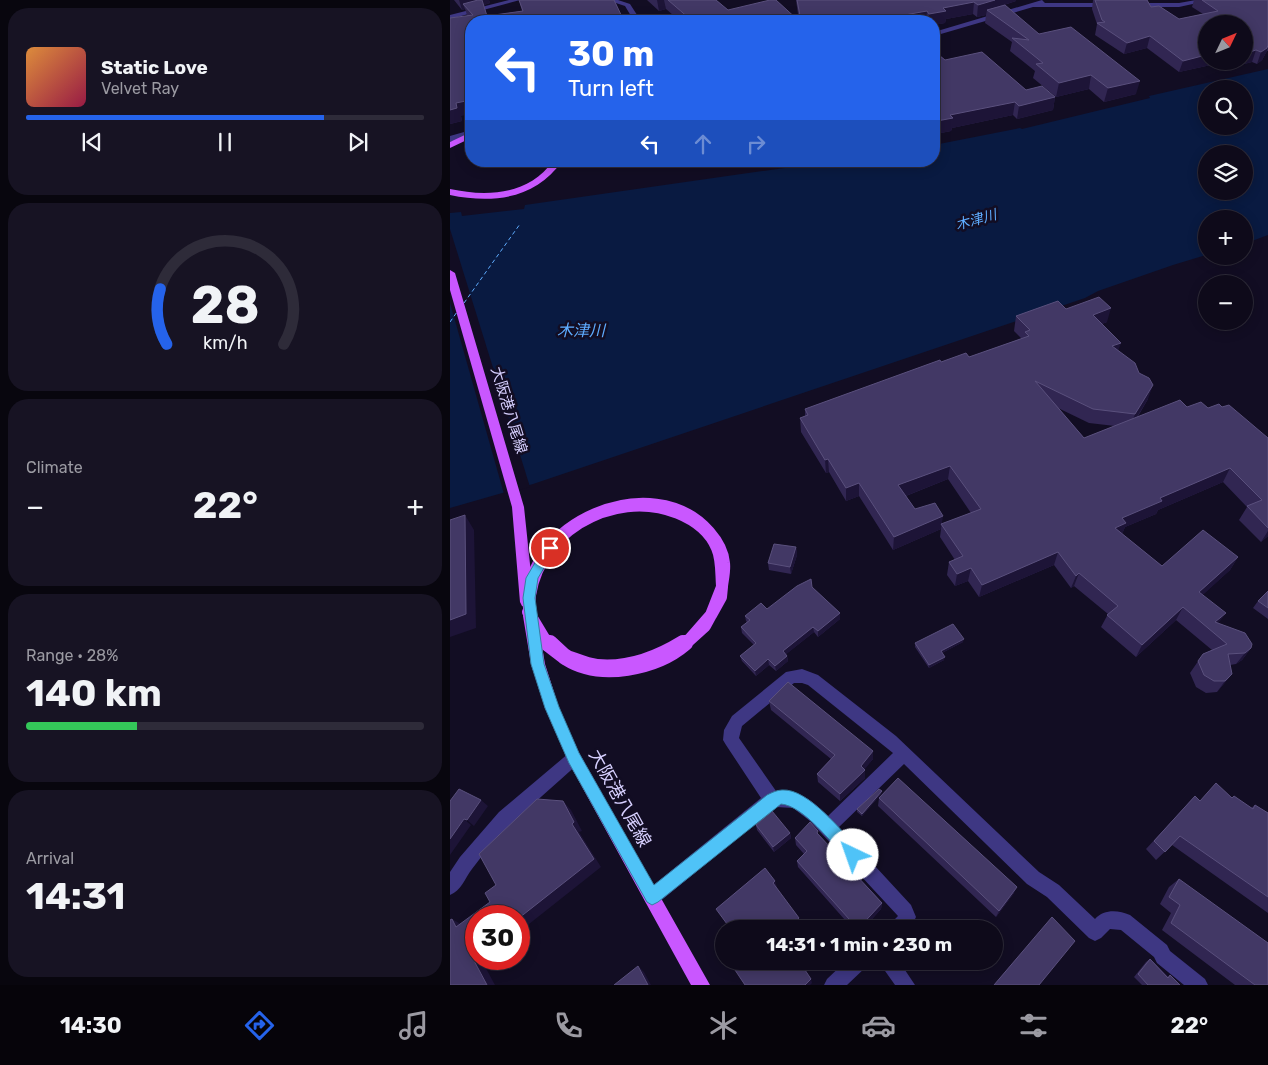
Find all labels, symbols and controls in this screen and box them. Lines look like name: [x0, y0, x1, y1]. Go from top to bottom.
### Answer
north arrow: [1198, 15, 1252, 70]
map controls: [1198, 15, 1253, 330]
text: 30 m: [568, 33, 654, 75]
icon: left: [485, 35, 550, 100]
text: Static Love: [101, 56, 208, 79]
text: Turn left: [568, 75, 654, 102]
text: Velvet Ray: [101, 79, 179, 98]
button: search: [1198, 80, 1253, 135]
icon: previous: [78, 128, 106, 156]
icon: pause: [211, 128, 239, 156]
icon: next: [344, 128, 372, 156]
icon: left: [636, 130, 664, 158]
icon: ahead: [689, 130, 717, 158]
icon: right: [742, 130, 770, 158]
button: layers: [1198, 145, 1253, 200]
water label: 木津川: [953, 205, 1000, 234]
button: +: [1198, 210, 1253, 265]
text: 28: [190, 274, 260, 336]
button: −: [1198, 275, 1253, 330]
water label: 木津川: [557, 321, 607, 340]
text: km/h: [203, 332, 247, 353]
street label: 大阪港八尾線: [487, 364, 531, 456]
text: Climate: [26, 458, 83, 477]
text: 22°: [193, 482, 258, 528]
text: −: [26, 490, 44, 523]
text: +: [407, 490, 424, 523]
pin: [529, 527, 571, 569]
icon: arrive: [536, 534, 564, 562]
text: Range · 28%: [26, 646, 118, 665]
text: 140 km: [26, 670, 162, 716]
street label: 大阪港八尾線: [584, 745, 656, 851]
position arrow: [826, 828, 878, 880]
text: Arrival: [26, 849, 74, 868]
text: 14:31: [26, 873, 125, 919]
speed limit sign: 30: [465, 905, 530, 970]
text: 14:31 · 1 min · 230 m: [766, 933, 952, 956]
icon: directions: [242, 1008, 277, 1043]
icon: music: [396, 1008, 431, 1043]
icon: phone: [551, 1008, 586, 1043]
icon: climate: [706, 1008, 741, 1043]
icon: car: [861, 1008, 896, 1043]
icon: filters: [1016, 1008, 1051, 1043]
text: 14:30: [60, 1012, 122, 1039]
text: 22°: [1170, 1012, 1208, 1039]

